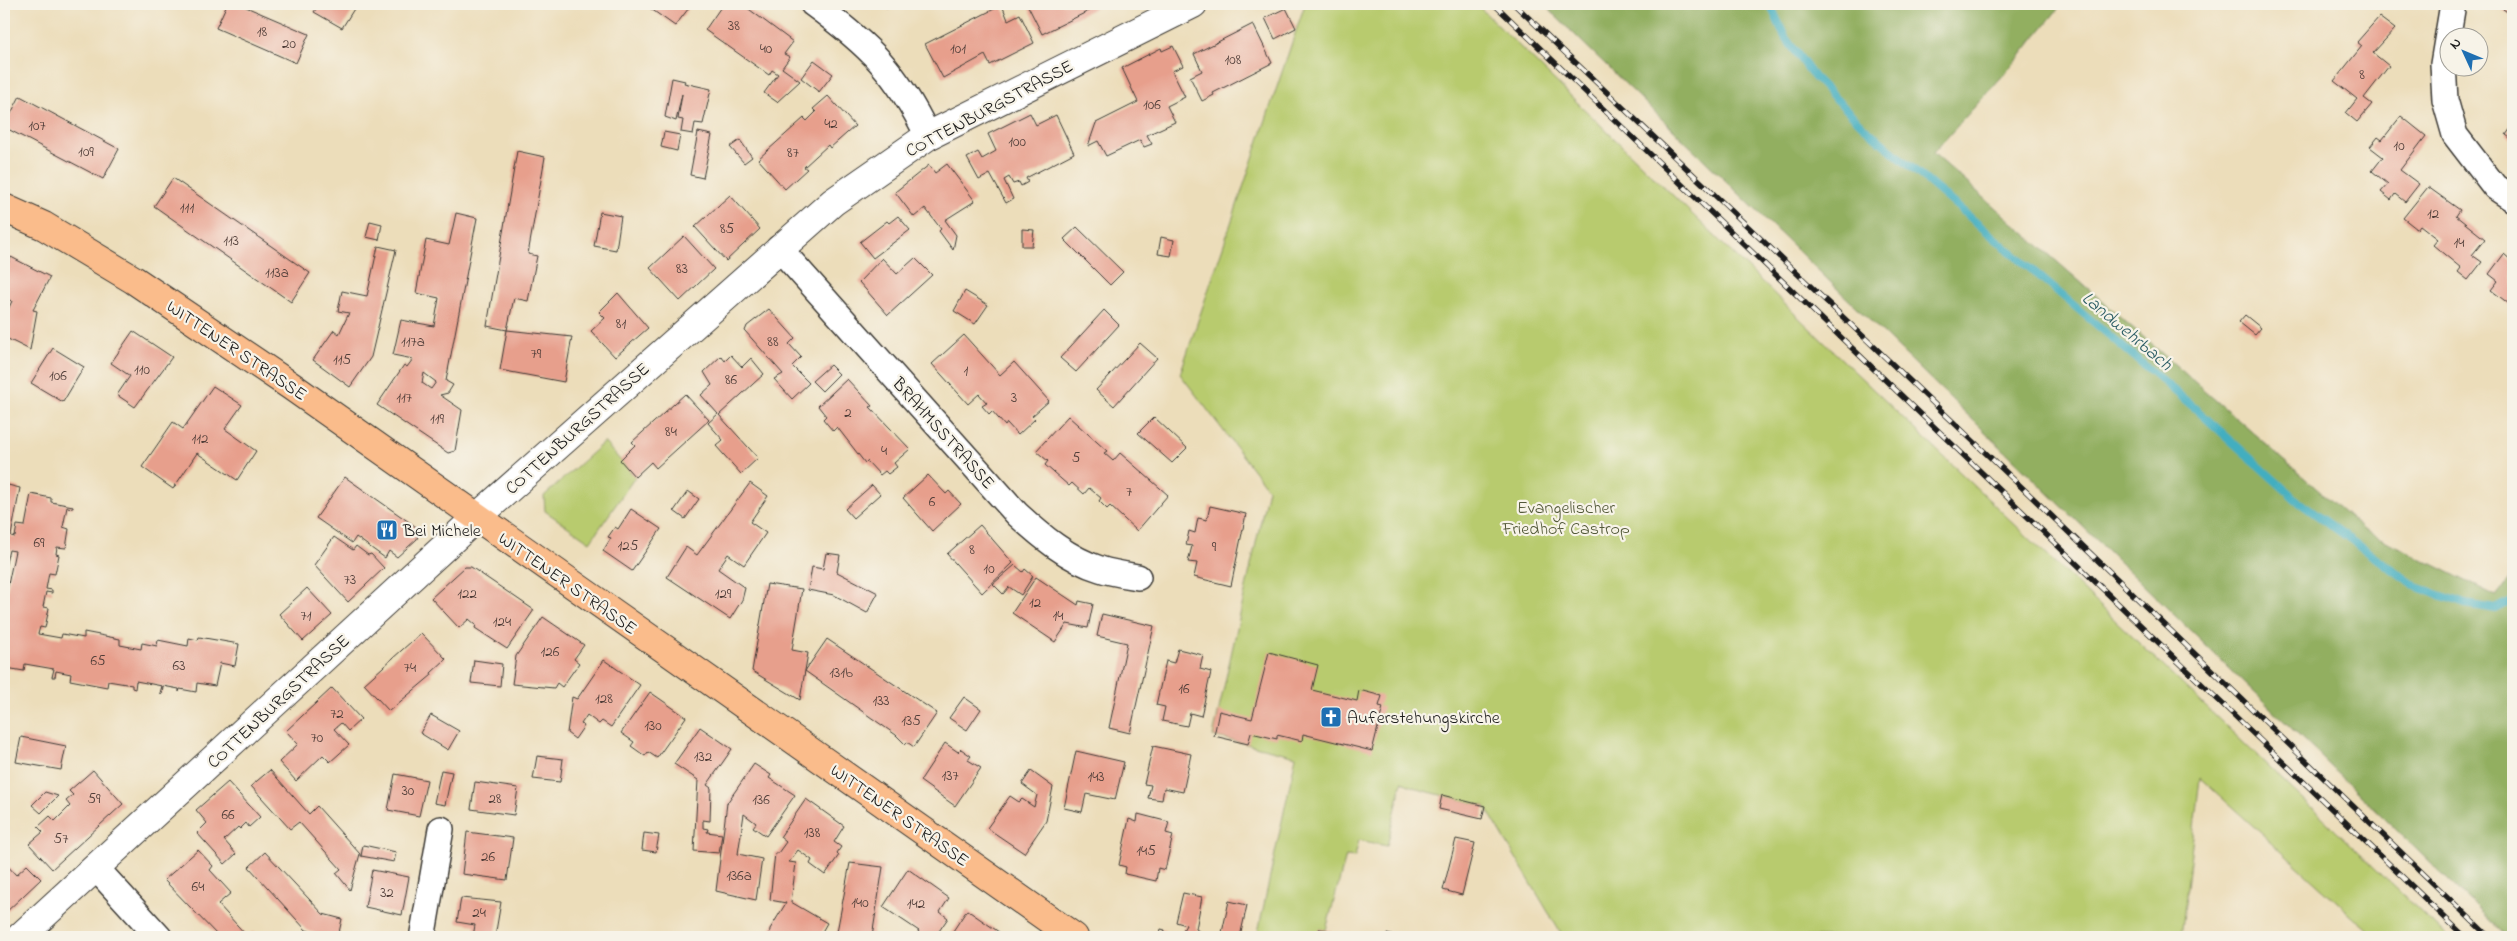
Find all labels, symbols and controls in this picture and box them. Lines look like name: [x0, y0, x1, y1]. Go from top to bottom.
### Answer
house number: 38: [728, 15, 740, 37]
house number: 18: [257, 21, 268, 43]
north arrow: [2440, 28, 2490, 78]
house number: 20: [282, 33, 296, 55]
text: N: [2445, 33, 2467, 55]
house number: 40: [760, 38, 773, 60]
house number: 101: [950, 38, 966, 60]
house number: 108: [1225, 49, 1242, 71]
street label: COTTENBURGSTRASSE: [901, 54, 1079, 165]
house number: 8: [2359, 64, 2365, 86]
house number: 106: [1143, 94, 1161, 116]
house number: 42: [824, 113, 838, 135]
house number: 107: [28, 115, 46, 137]
house number: 100: [1008, 131, 1026, 153]
house number: 10: [2393, 135, 2405, 157]
house number: 109: [78, 141, 94, 163]
house number: 87: [787, 142, 799, 164]
house number: 111: [180, 197, 194, 219]
house number: 12: [2427, 203, 2440, 225]
house number: 85: [720, 218, 735, 240]
house number: 113: [223, 230, 239, 252]
house number: 14: [2454, 232, 2464, 254]
house number: 83: [676, 258, 688, 280]
house number: 113a: [265, 262, 289, 284]
water label: Landwehrbach: [2075, 286, 2178, 379]
street label: WITTENER STRASSE: [161, 295, 311, 408]
house number: 81: [616, 313, 626, 335]
house number: 117a: [401, 331, 425, 353]
house number: 88: [767, 331, 779, 353]
house number: 79: [531, 343, 542, 365]
house number: 115: [333, 349, 351, 371]
street label: COTTENBURGSTRASSE: [500, 357, 656, 502]
house number: 110: [134, 359, 151, 381]
house number: 1: [964, 360, 969, 382]
house number: 106: [49, 365, 67, 387]
house number: 86: [725, 369, 738, 391]
street label: BRAHMSSTRASSE: [884, 372, 1000, 496]
house number: 117: [396, 387, 412, 409]
house number: 3: [1011, 387, 1017, 409]
house number: 2: [844, 402, 852, 424]
house number: 119: [430, 408, 445, 430]
house number: 84: [665, 421, 677, 443]
house number: 112: [192, 428, 209, 450]
house number: 4: [881, 440, 887, 462]
house number: 5: [1072, 447, 1081, 469]
house number: 7: [1126, 481, 1132, 503]
house number: 6: [929, 491, 936, 513]
park label: Evangelischer Friedhof Castrop: [1501, 496, 1630, 543]
restaurant icon: Bei Michele: [375, 518, 399, 542]
place label: Bei Michele: [402, 519, 482, 545]
street label: WITTENER STRASSE: [492, 527, 642, 642]
house number: 69: [33, 532, 45, 554]
house number: 125: [618, 535, 639, 557]
house number: 9: [1212, 536, 1217, 558]
house number: 8: [969, 539, 975, 561]
house number: 10: [983, 558, 995, 580]
house number: 73: [344, 569, 356, 591]
house number: 122: [457, 583, 477, 605]
house number: 129: [715, 583, 732, 605]
house number: 12: [1029, 592, 1042, 614]
house number: 71: [301, 605, 312, 627]
house number: 14: [1053, 605, 1063, 627]
house number: 124: [493, 611, 511, 633]
street label: COTTENBURGSTRASSE: [202, 629, 357, 776]
house number: 126: [541, 641, 560, 663]
house number: 65: [90, 650, 106, 672]
house number: 63: [173, 655, 185, 677]
house number: 74: [404, 657, 416, 679]
house number: 131b: [829, 662, 853, 684]
house number: 16: [1178, 678, 1190, 700]
house number: 128: [595, 688, 613, 710]
house number: 133: [872, 690, 890, 712]
house number: 72: [330, 703, 344, 725]
church icon: Auferstehungskirche: [1319, 705, 1343, 729]
place label: Auferstehungskirche: [1347, 706, 1501, 733]
house number: 135: [901, 710, 921, 732]
house number: 130: [644, 715, 662, 737]
house number: 70: [311, 727, 324, 749]
house number: 132: [694, 746, 713, 768]
street label: WITTENER STRASSE: [824, 759, 974, 874]
house number: 137: [941, 765, 959, 787]
house number: 143: [1087, 766, 1105, 788]
house number: 30: [402, 780, 415, 802]
house number: 59: [87, 788, 101, 810]
house number: 28: [488, 788, 502, 810]
house number: 136: [752, 789, 770, 811]
house number: 66: [221, 804, 235, 826]
house number: 138: [804, 822, 821, 844]
house number: 57: [54, 828, 68, 850]
house number: 145: [1136, 840, 1156, 862]
house number: 26: [481, 846, 495, 868]
house number: 136a: [726, 865, 752, 887]
house number: 64: [192, 876, 204, 898]
house number: 32: [380, 882, 394, 904]
house number: 140: [851, 892, 869, 914]
house number: 142: [907, 893, 926, 915]
house number: 24: [472, 902, 486, 924]

